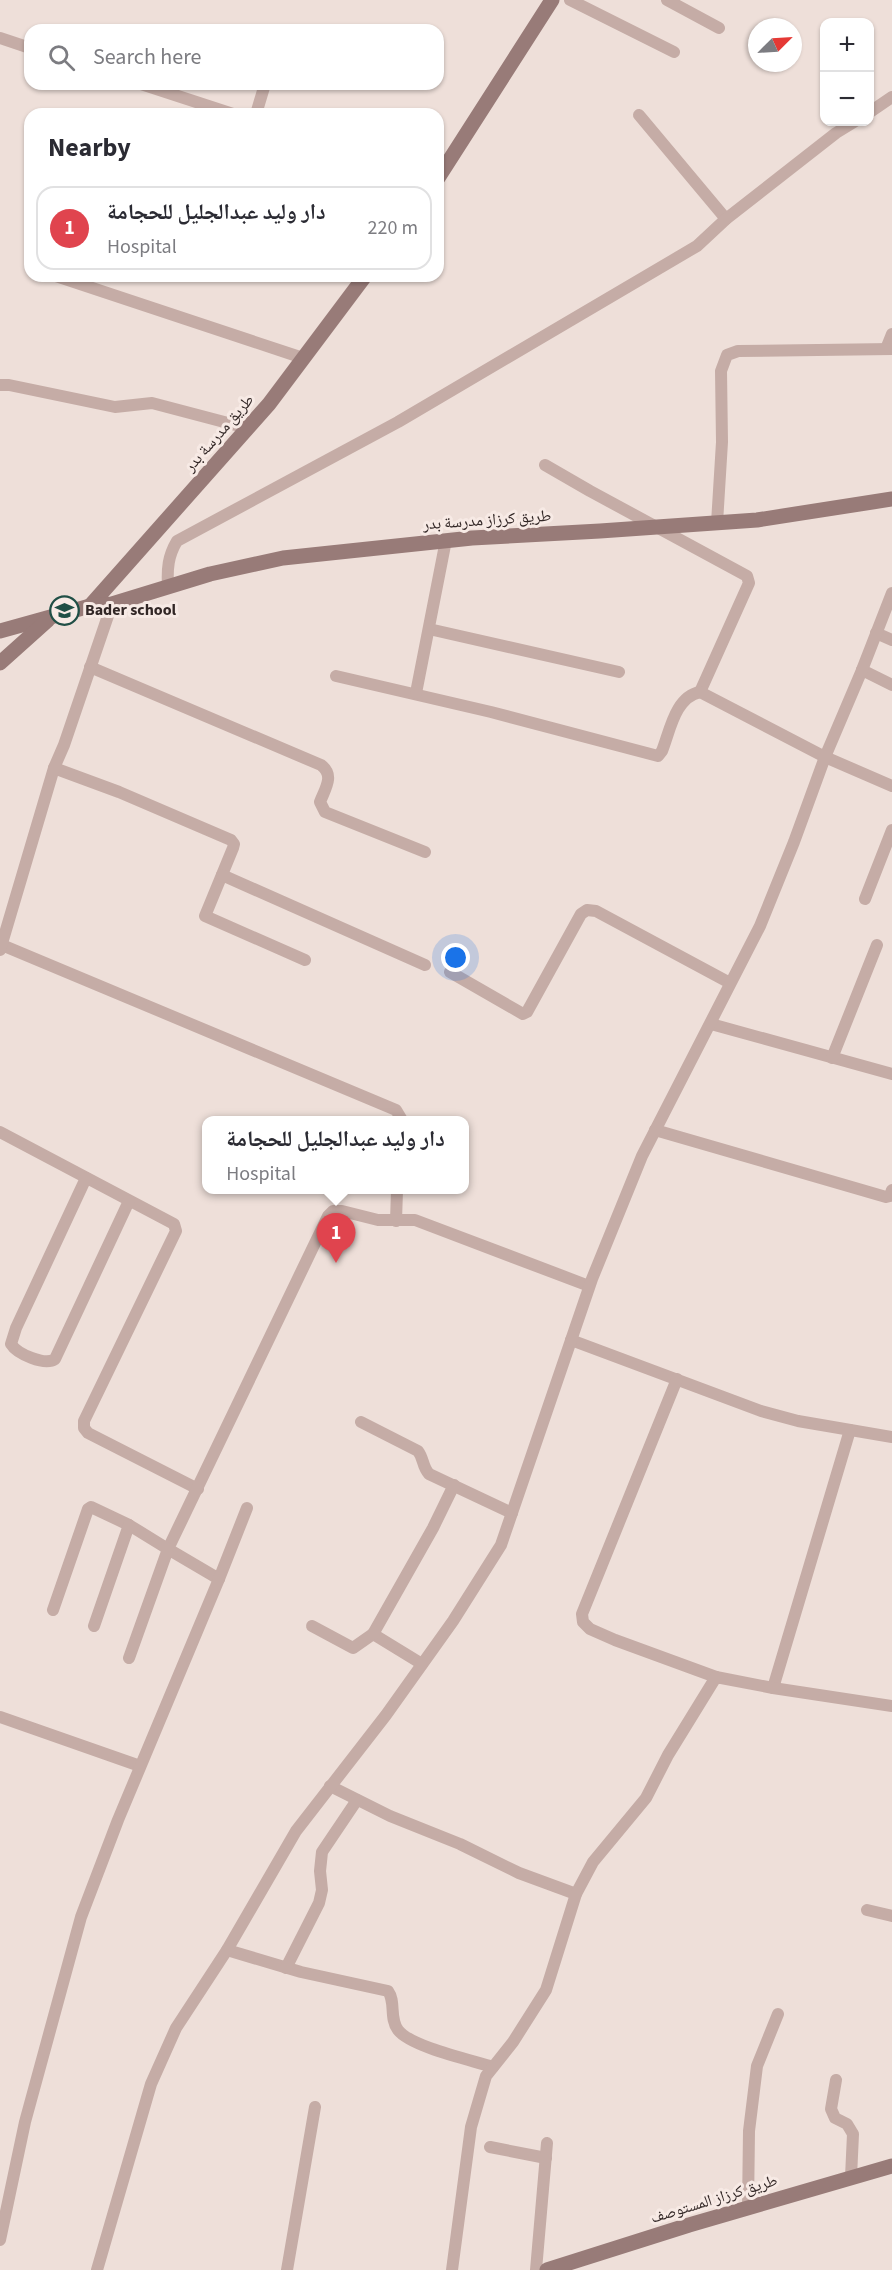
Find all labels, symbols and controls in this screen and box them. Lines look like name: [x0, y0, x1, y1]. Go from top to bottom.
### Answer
north arrow: [748, 18, 802, 72]
map controls: [820, 18, 874, 126]
button: +: [820, 18, 874, 72]
search box: [24, 24, 444, 90]
icon: search: [45, 41, 78, 74]
text: Search here: [93, 41, 201, 73]
button: −: [820, 72, 874, 126]
text: Nearby: [48, 129, 131, 166]
text: دار وليد عبدالجليل للحجامة: [107, 196, 326, 228]
text: 1: [64, 214, 75, 242]
text: 220 m: [368, 214, 418, 242]
text: Hospital: [107, 233, 177, 261]
street label: طريق مدرسة بدر: [178, 389, 259, 477]
street label: طريق كرزاز مدرسة بدر: [421, 505, 552, 536]
school or university icon: Bader school: [48, 594, 80, 626]
place label: Bader school: [85, 599, 177, 621]
your location: [441, 943, 470, 972]
popup: [202, 1116, 469, 1194]
text: دار وليد عبدالجليل للحجامة: [226, 1123, 445, 1155]
text: Hospital: [226, 1160, 296, 1188]
pin: 1: [316, 1214, 356, 1263]
street label: طريق كرزاز المستوصف: [648, 2169, 780, 2229]

